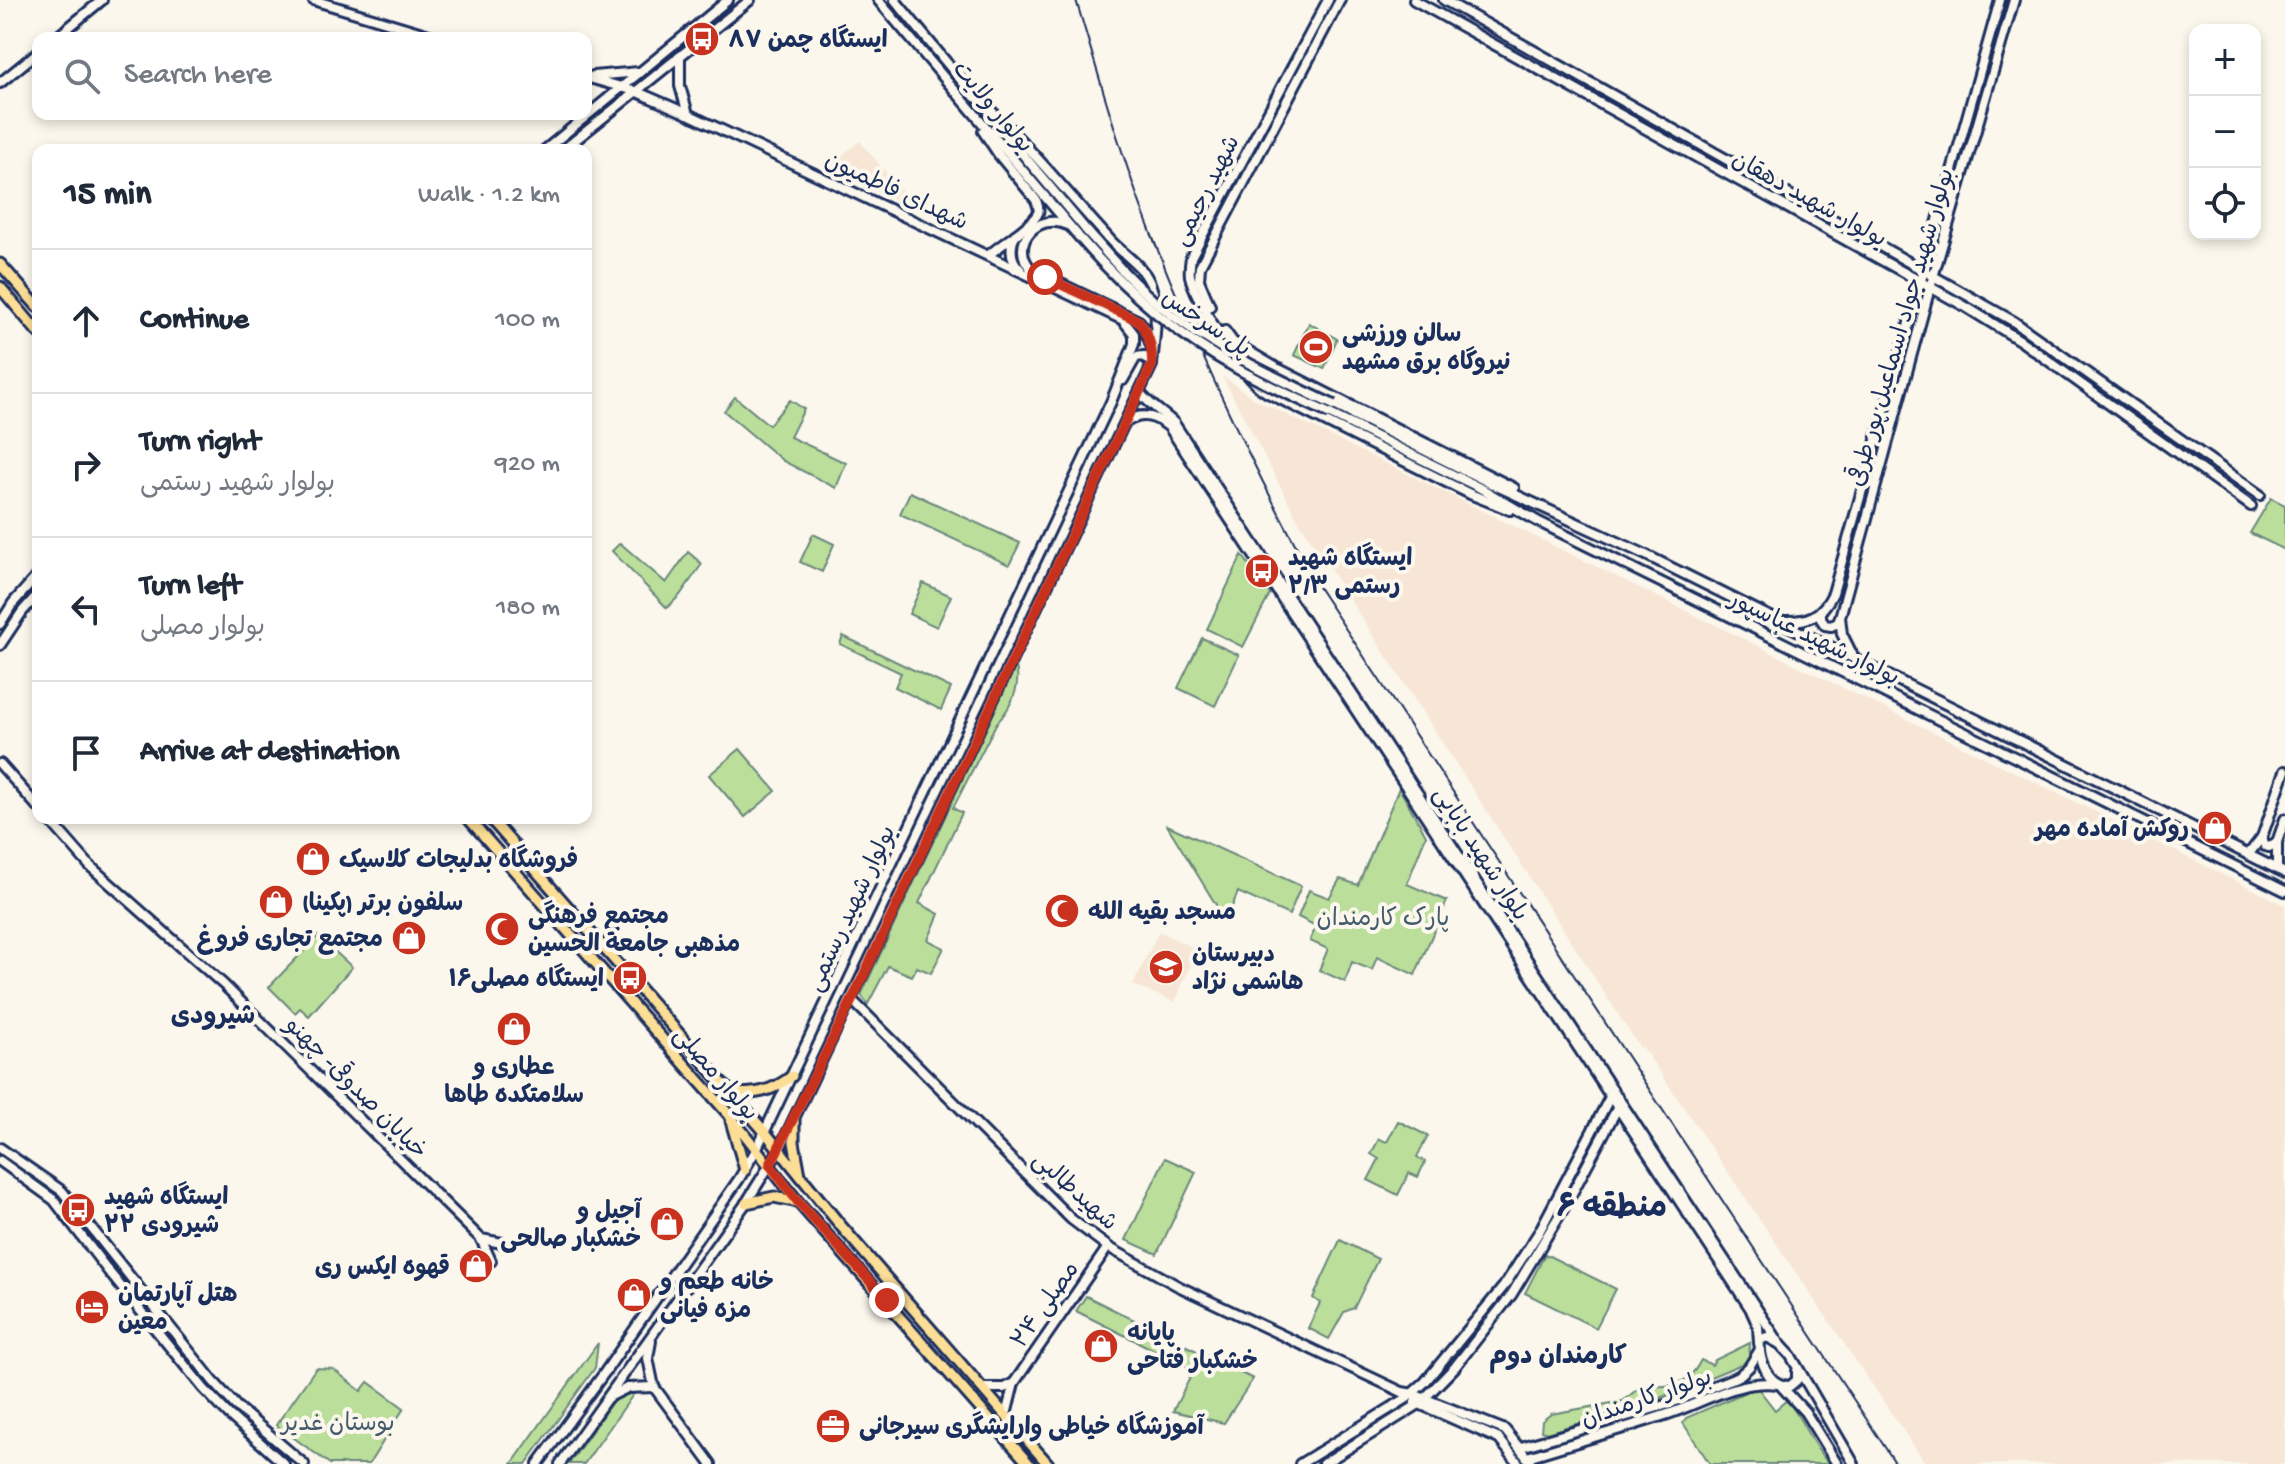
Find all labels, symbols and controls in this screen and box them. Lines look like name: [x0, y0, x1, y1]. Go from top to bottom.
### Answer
bus stop icon: ایستگاه چمن ۸۷: [683, 20, 721, 58]
place label: ایستگاه چمن ۸۷: [728, 24, 888, 57]
map controls: [2189, 24, 2261, 240]
button: +: [2189, 24, 2261, 96]
search box: [32, 32, 592, 120]
icon: search: [60, 54, 104, 98]
street label: بولوار ولایت: [944, 56, 1038, 160]
text: Search here: [124, 59, 272, 94]
button: −: [2189, 96, 2261, 168]
street label: شهید رحیمی: [1168, 131, 1248, 252]
street label: بولوار شهید دهقان: [1726, 146, 1891, 256]
street label: شهدای فاطمیون: [819, 147, 972, 239]
street label: بولوار شهید جواد اسماعیل پور طرقی: [1840, 164, 1963, 490]
button: locate: [2189, 168, 2261, 240]
text: 15 min: [64, 176, 151, 216]
text: Walk · 1.2 km: [418, 181, 560, 212]
route start: [1027, 259, 1063, 295]
street label: پل سرخس: [1155, 285, 1255, 365]
icon: ahead: [64, 299, 108, 343]
text: Continue: [140, 304, 249, 339]
text: 100 m: [495, 306, 560, 337]
place label: سالن ورزشی نیروگاه برق مشهد: [1342, 322, 1510, 379]
sports icon: سالن ورزشی نیروگاه برق مشهد: [1297, 328, 1335, 366]
text: Turn right: [140, 426, 260, 461]
icon: right: [64, 443, 108, 487]
text: 920 m: [495, 450, 560, 481]
text: بولوار شهید رستمی: [140, 470, 335, 501]
place label: ایستگاه شهید رستمی ۲/۳: [1288, 542, 1412, 603]
bus stop icon: ایستگاه شهید رستمی ۲/۳: [1243, 552, 1281, 590]
text: Turn left: [140, 570, 241, 605]
street label: بولوار شهید عباسپور: [1722, 585, 1903, 694]
icon: left: [64, 587, 108, 631]
text: 180 m: [496, 594, 560, 625]
text: بولوار مصلی: [140, 614, 265, 645]
icon: arrive: [64, 731, 108, 775]
text: Arrive at destination: [140, 736, 400, 771]
street label: بلوار شهید بابایی: [1425, 782, 1533, 928]
shop icon: روکش آماده مهر: [2196, 809, 2234, 847]
place label: روکش آماده مهر: [2033, 815, 2189, 846]
street label: بولوار شهید رستمی: [802, 822, 904, 997]
shop icon: فروشگاه بدلیجات کلاسیک: [294, 840, 332, 878]
place label: فروشگاه بدلیجات کلاسیک: [339, 844, 578, 877]
shop icon: سلفون برتر (پکینا): [257, 883, 295, 921]
place label: سلفون برتر (پکینا): [302, 891, 463, 920]
mosque icon: مسجد بقیه الله: [1043, 892, 1081, 930]
place label: مجتمع فرهنگی مذهبی جامعة الحسین: [528, 900, 740, 961]
place label: مسجد بقیه الله: [1088, 900, 1236, 929]
park label: پارک کارمندان: [1317, 906, 1449, 935]
mosque icon: مجتمع فرهنگی مذهبی جامعة الحسین: [483, 910, 521, 948]
shop icon: مجتمع تجاری فروغ: [390, 919, 428, 957]
place label: مجتمع تجاری فروغ: [197, 924, 383, 956]
place label: دبیرستان هاشمی نژاد: [1192, 942, 1303, 999]
school or university icon: دبیرستان هاشمی نژاد: [1147, 948, 1185, 986]
bus stop icon: ایستگاه مصلی۱۶: [611, 959, 649, 997]
place label: ایستگاه مصلی۱۶: [449, 963, 604, 996]
district label: شیرودی: [171, 1003, 255, 1034]
street label: خیابان صدوقی- چهنو: [277, 1009, 435, 1167]
shop icon: عطاری و سلامتکده طاها: [495, 1010, 533, 1048]
street label: بولوار مصلی: [666, 1022, 763, 1128]
place label: عطاری و سلامتکده طاها: [444, 1055, 584, 1112]
street label: شهیدطالبی: [1025, 1147, 1122, 1239]
place label: ایستگاه شهید شیرودی ۲۲: [104, 1181, 228, 1242]
bus stop icon: ایستگاه شهید شیرودی ۲۲: [59, 1191, 97, 1229]
district label: منطقه ۶: [1557, 1191, 1667, 1229]
place label: آجیل و خشکبار صالحی: [500, 1197, 643, 1256]
shop icon: آجیل و خشکبار صالحی: [648, 1205, 686, 1243]
shop icon: قهوه ایکس ری: [457, 1247, 495, 1285]
place label: قهوه ایکس ری: [315, 1253, 450, 1284]
street label: مصلی ۲۴: [1006, 1257, 1087, 1355]
place label: خانه طعم و مزه فیانی: [658, 1270, 774, 1327]
shop icon: خانه طعم و مزه فیانی: [615, 1276, 653, 1314]
place label: هتل آپارتمان معین: [118, 1280, 237, 1339]
route end: [869, 1282, 905, 1318]
hotel icon: هتل آپارتمان معین: [73, 1288, 111, 1326]
place label: پایانه خشکبار فتاحی: [1127, 1321, 1258, 1378]
shop icon: پایانه خشکبار فتاحی: [1082, 1327, 1120, 1365]
district label: کارمندان دوم: [1489, 1343, 1627, 1374]
street label: بولوار کارمندان: [1578, 1364, 1716, 1436]
office icon: آموزشگاه خیاطی وارایشگری سیرجانی: [814, 1407, 852, 1445]
park label: بوستان غدیر: [279, 1411, 395, 1440]
place label: آموزشگاه خیاطی وارایشگری سیرجانی: [859, 1411, 1206, 1444]

